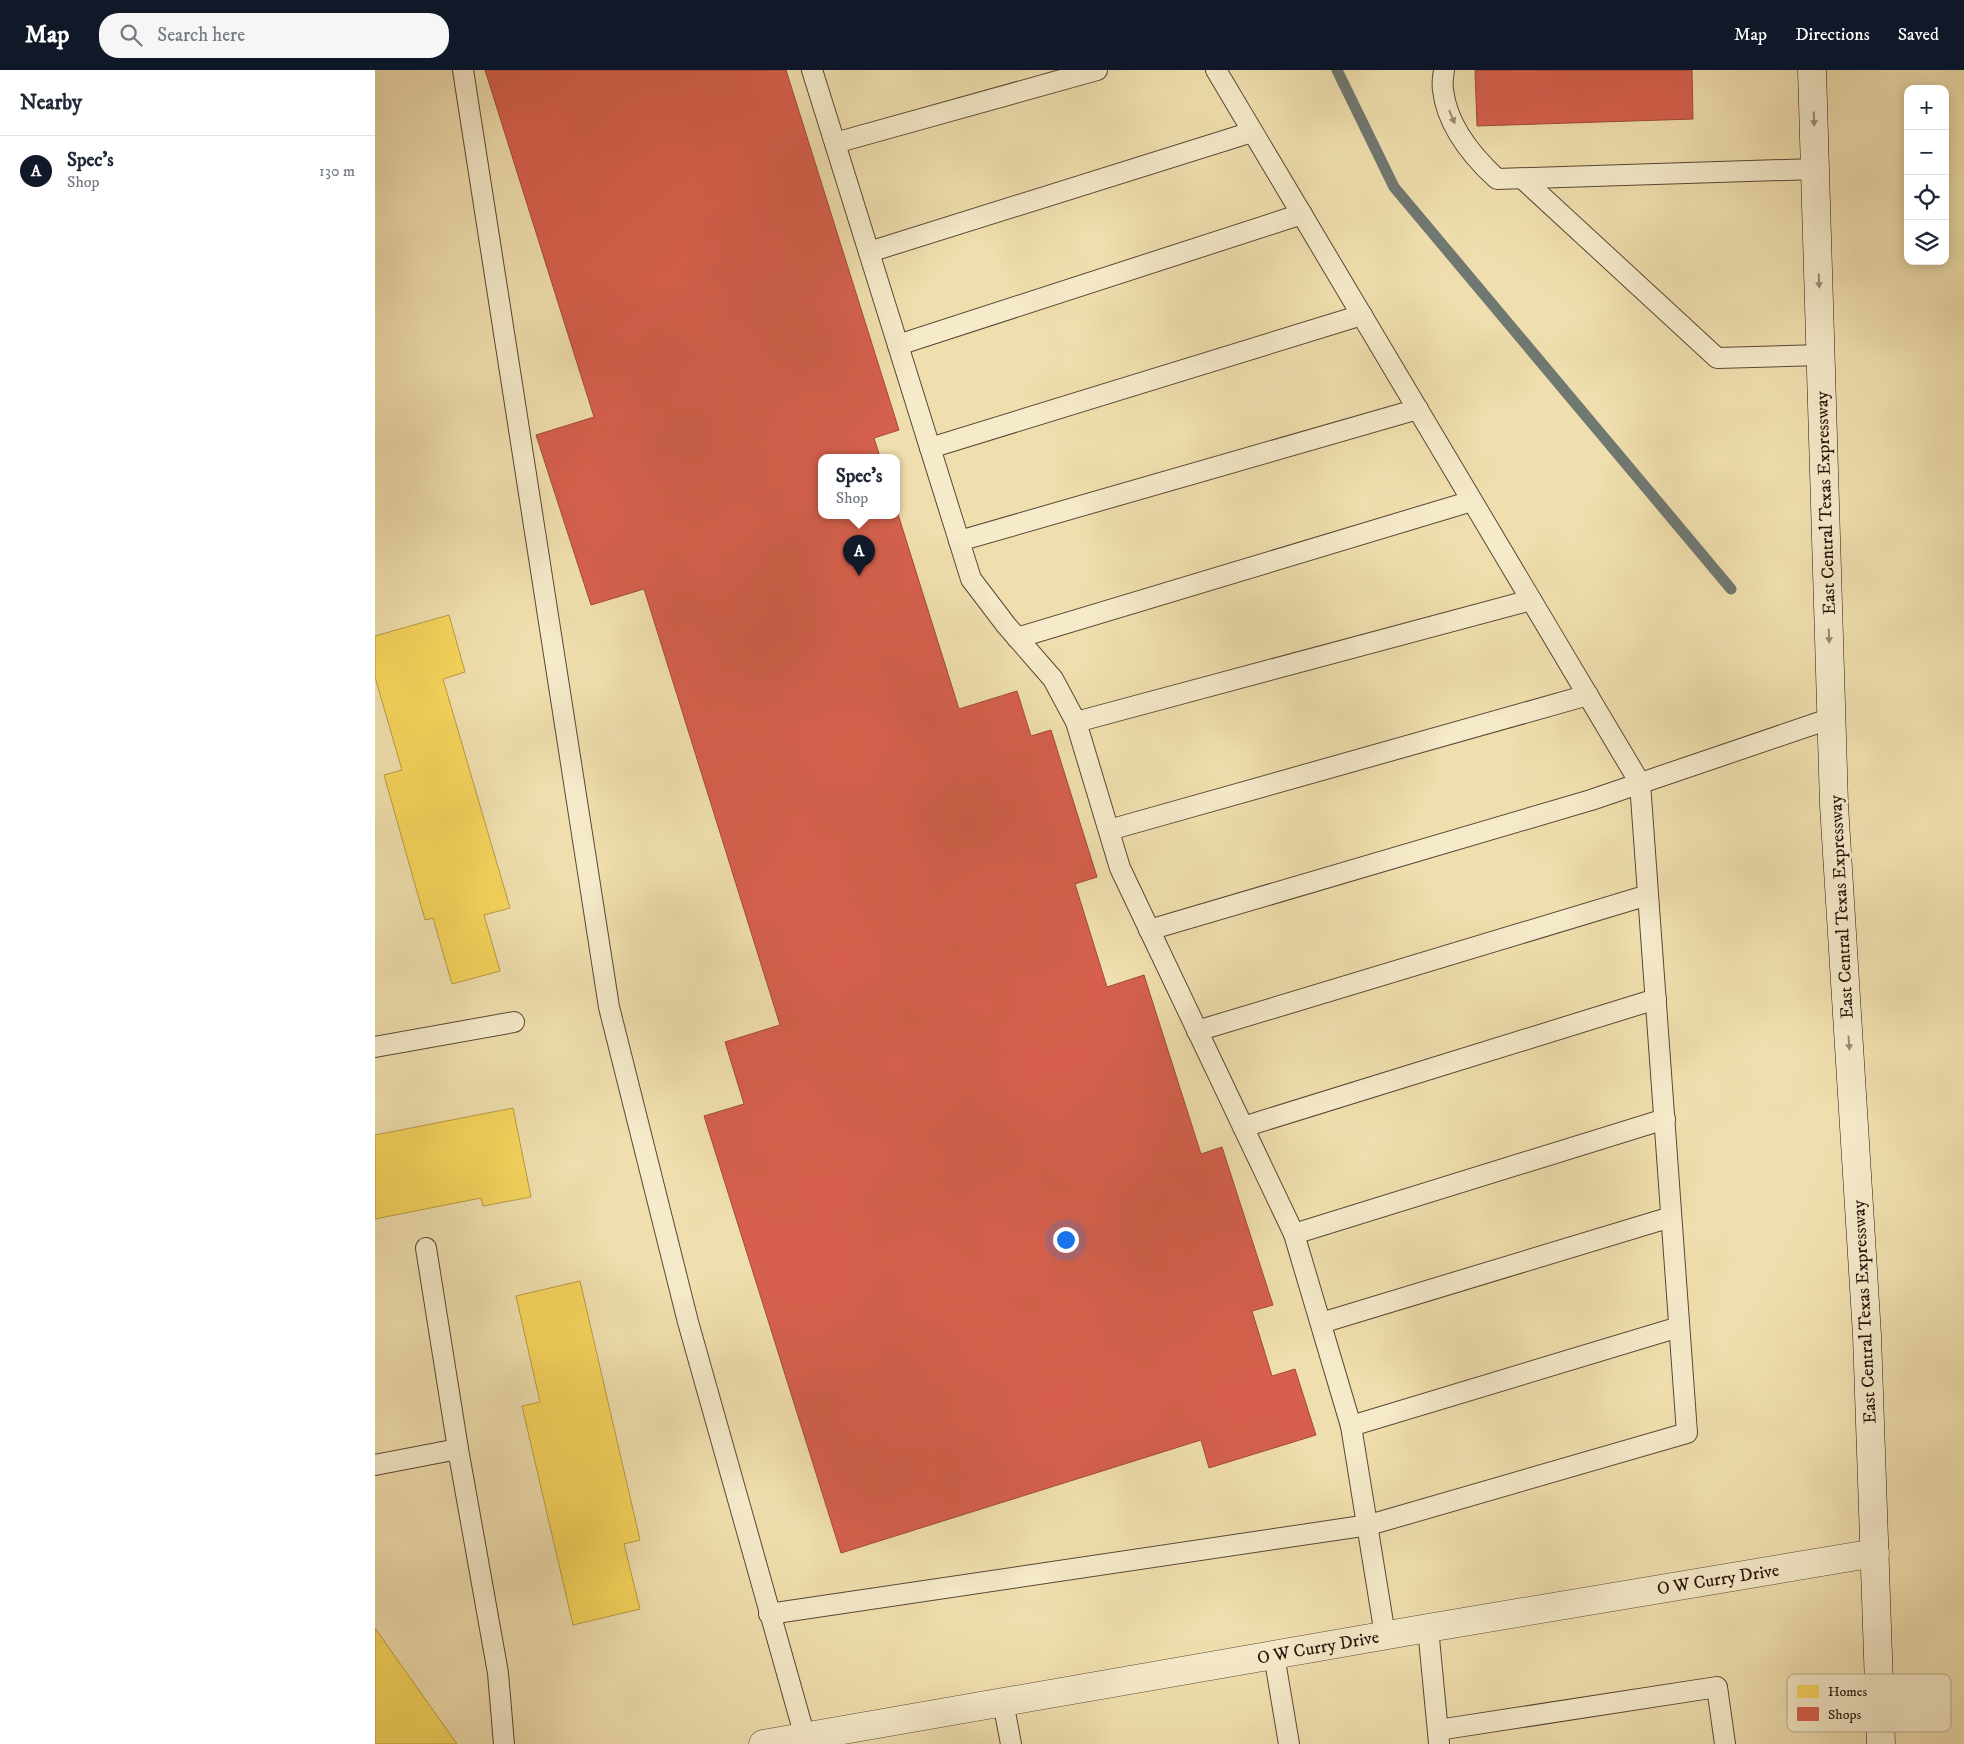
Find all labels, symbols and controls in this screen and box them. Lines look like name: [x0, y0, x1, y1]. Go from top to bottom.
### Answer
search box: [99, 13, 449, 58]
text: Map: [25, 20, 69, 50]
icon: search: [117, 21, 145, 49]
text: Search here: [157, 24, 245, 47]
text: Map: [1734, 24, 1767, 46]
text: Directions: [1795, 24, 1870, 46]
text: Saved: [1898, 24, 1939, 46]
map controls: [1904, 85, 1949, 265]
button: +: [1904, 85, 1949, 130]
text: Nearby: [20, 90, 82, 116]
one-way arrow: [1448, 110, 1456, 124]
one-way arrow: [1810, 111, 1818, 127]
button: −: [1904, 130, 1949, 175]
text: Spec's: [67, 149, 114, 172]
text: A: [31, 161, 41, 181]
text: 130 m: [319, 161, 355, 181]
text: Shop: [67, 172, 100, 192]
button: locate: [1904, 175, 1949, 220]
button: layers: [1904, 220, 1949, 265]
one-way arrow: [1815, 273, 1823, 289]
street label: East Central Texas Expressway: [1811, 390, 1841, 615]
popup: [818, 454, 900, 519]
text: Spec's: [836, 465, 882, 488]
text: Shop: [836, 488, 868, 508]
pin: A: [843, 535, 875, 576]
one-way arrow: [1826, 628, 1834, 644]
street label: East Central Texas Expressway: [1825, 794, 1859, 1019]
one-way arrow: [1845, 1035, 1853, 1051]
street label: East Central Texas Expressway: [1848, 1199, 1882, 1424]
your location: [1053, 1227, 1079, 1253]
street label: O W Curry Drive: [1655, 1559, 1781, 1601]
street label: O W Curry Drive: [1255, 1626, 1381, 1670]
legend: [1787, 1674, 1951, 1732]
text: Homes: [1828, 1683, 1868, 1701]
text: Shops: [1828, 1706, 1861, 1724]

